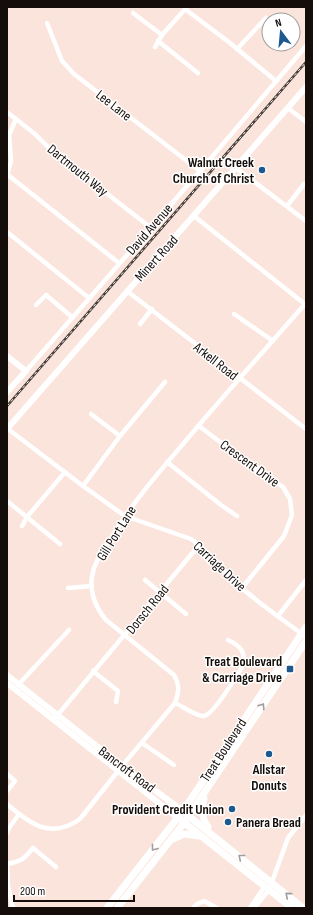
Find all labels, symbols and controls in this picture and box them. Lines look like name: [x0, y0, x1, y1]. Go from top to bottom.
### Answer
north arrow: [261, 12, 301, 52]
text: N: [274, 16, 283, 30]
street label: Lee Lane: [92, 86, 135, 125]
street label: Dartmouth Way: [44, 141, 112, 200]
place label: Walnut Creek Church of Christ: [173, 154, 254, 187]
marker: Walnut Creek Church of Christ: [257, 165, 267, 175]
street label: David Avenue: [122, 200, 176, 258]
street label: Minert Road: [131, 232, 182, 285]
street label: Arkell Road: [189, 338, 241, 384]
street label: Crescent Drive: [217, 436, 283, 491]
street label: Gill Port Lane: [93, 503, 140, 564]
street label: Carriage Drive: [190, 538, 250, 595]
street label: Dorsch Road: [122, 581, 173, 637]
place label: Treat Boulevard & Carriage Drive: [202, 653, 282, 686]
marker: Treat Boulevard & Carriage Drive: [285, 664, 295, 674]
one-way arrow: [257, 703, 265, 710]
street label: Treat Boulevard: [197, 715, 250, 785]
street label: Bancroft Road: [95, 743, 159, 796]
marker: Allstar Donuts: [264, 749, 274, 759]
place label: Allstar Donuts: [251, 761, 287, 794]
place label: Provident Credit Union: [112, 801, 224, 818]
marker: Provident Credit Union: [227, 804, 237, 814]
place label: Panera Bread: [236, 814, 301, 831]
marker: Panera Bread: [223, 817, 233, 827]
one-way arrow: [151, 844, 158, 851]
one-way arrow: [239, 855, 246, 862]
scale bar: [14, 877, 134, 903]
text: 200 m: [20, 884, 46, 899]
one-way arrow: [285, 892, 292, 899]

